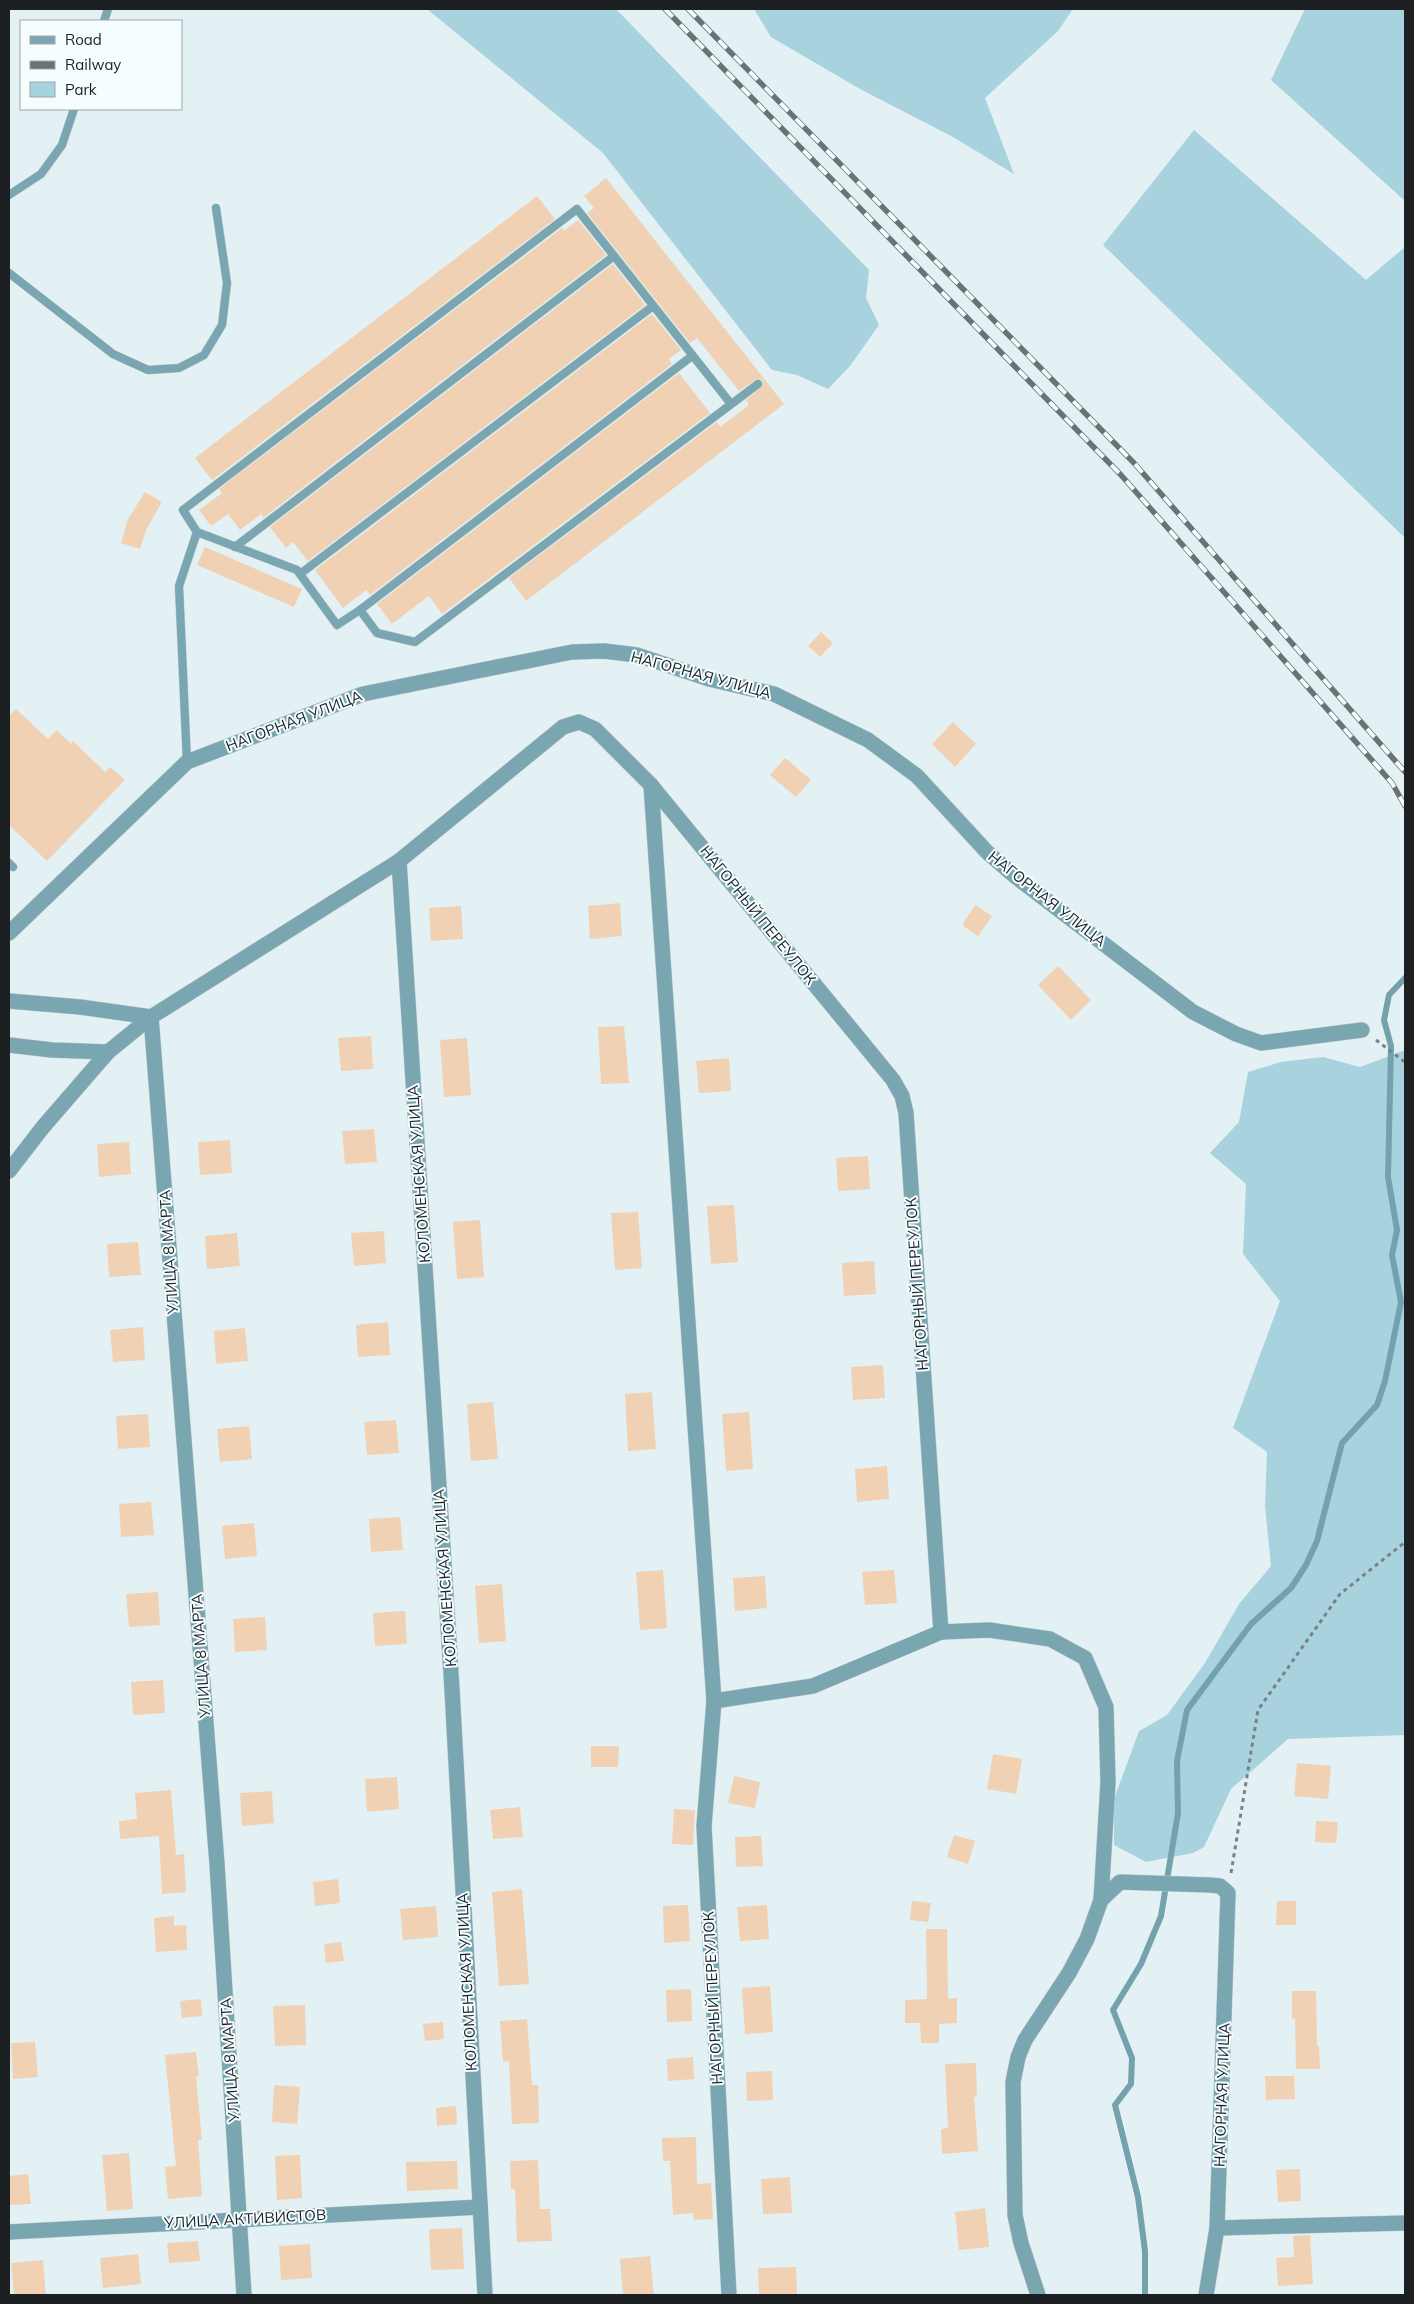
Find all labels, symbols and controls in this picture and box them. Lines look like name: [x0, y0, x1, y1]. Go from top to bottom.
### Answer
legend: [20, 20, 182, 110]
text: Road: [65, 30, 102, 49]
text: Railway: [65, 55, 121, 74]
text: Park: [65, 80, 97, 99]
street label: НАГОРНАЯ УЛИЦА: [629, 647, 773, 702]
street label: НАГОРНАЯ УЛИЦА: [223, 686, 365, 755]
street label: НАГОРНЫЙ ПЕРЕУЛОК: [696, 841, 820, 988]
street label: НАГОРНАЯ УЛИЦА: [985, 847, 1110, 951]
street label: КОЛОМЕНСКАЯ УЛИЦА: [403, 1084, 434, 1264]
street label: УЛИЦА 8 МАРТА: [155, 1189, 182, 1316]
street label: НАГОРНЫЙ ПЕРЕУЛОК: [901, 1197, 932, 1371]
street label: КОЛОМЕНСКАЯ УЛИЦА: [429, 1488, 460, 1668]
street label: УЛИЦА 8 МАРТА: [187, 1593, 214, 1720]
street label: КОЛОМЕНСКАЯ УЛИЦА: [452, 1892, 481, 2072]
street label: НАГОРНЫЙ ПЕРЕУЛОК: [698, 1911, 727, 2085]
street label: УЛИЦА 8 МАРТА: [216, 1997, 243, 2124]
street label: НАГОРНАЯ УЛИЦА: [1209, 2022, 1234, 2168]
street label: УЛИЦА АКТИВИСТОВ: [162, 2205, 327, 2232]

